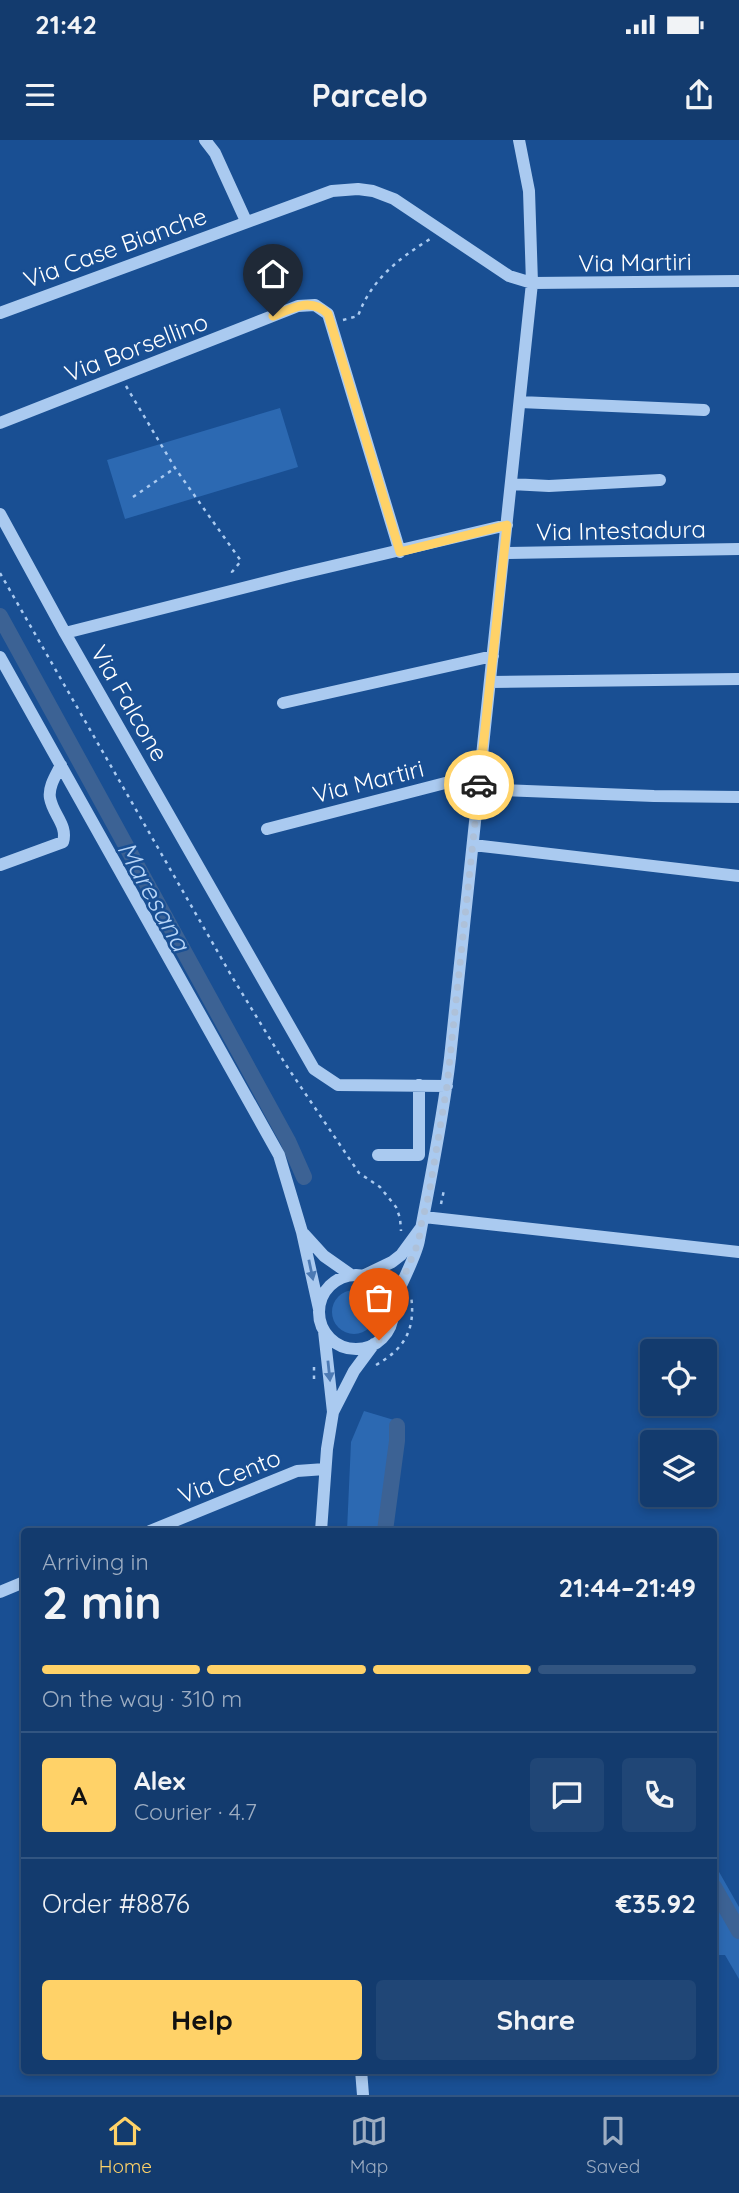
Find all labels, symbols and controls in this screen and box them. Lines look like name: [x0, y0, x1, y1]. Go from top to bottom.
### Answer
text: 21:42: [35, 8, 97, 41]
text: Parcelo: [311, 75, 428, 115]
icon: menu: [21, 76, 59, 114]
icon: share: [680, 76, 718, 114]
street label: Via Case Bianche: [19, 200, 211, 294]
pin: [243, 244, 303, 316]
street label: Via Martiri: [578, 246, 692, 278]
icon: home: [254, 255, 292, 293]
street label: Via Borsellino: [60, 306, 212, 388]
street label: Via Intestadura: [536, 514, 706, 546]
street label: Via Falcone: [85, 639, 175, 767]
courier: [444, 750, 514, 820]
street label: Via Martiri: [309, 753, 427, 809]
icon: car: [460, 766, 498, 804]
water label: Maresana: [110, 835, 198, 958]
one-way arrow: [305, 1259, 316, 1281]
pin: [349, 1268, 409, 1340]
icon: bag: [360, 1279, 398, 1317]
map controls: [640, 1339, 717, 1507]
button: locate: [640, 1339, 717, 1416]
one-way arrow: [324, 1361, 335, 1383]
button: layers: [640, 1430, 717, 1507]
street label: Via Cento: [173, 1442, 285, 1510]
text: Arriving in: [42, 1547, 149, 1576]
text: 21:44–21:49: [558, 1571, 696, 1604]
text: 2 min: [42, 1573, 162, 1631]
text: On the way · 310 m: [42, 1684, 242, 1713]
button: chat: [530, 1758, 604, 1832]
button: phone: [622, 1758, 696, 1832]
text: Alex: [134, 1764, 185, 1797]
text: A: [71, 1779, 87, 1812]
text: Courier · 4.7: [134, 1797, 257, 1826]
text: Order #8876: [42, 1887, 190, 1920]
text: €35.92: [616, 1887, 696, 1920]
button: Help: [42, 1980, 362, 2060]
button: Share: [376, 1980, 696, 2060]
tab: Home: [99, 2112, 152, 2178]
tab: Map: [350, 2112, 388, 2178]
tab: Saved: [586, 2112, 640, 2178]

